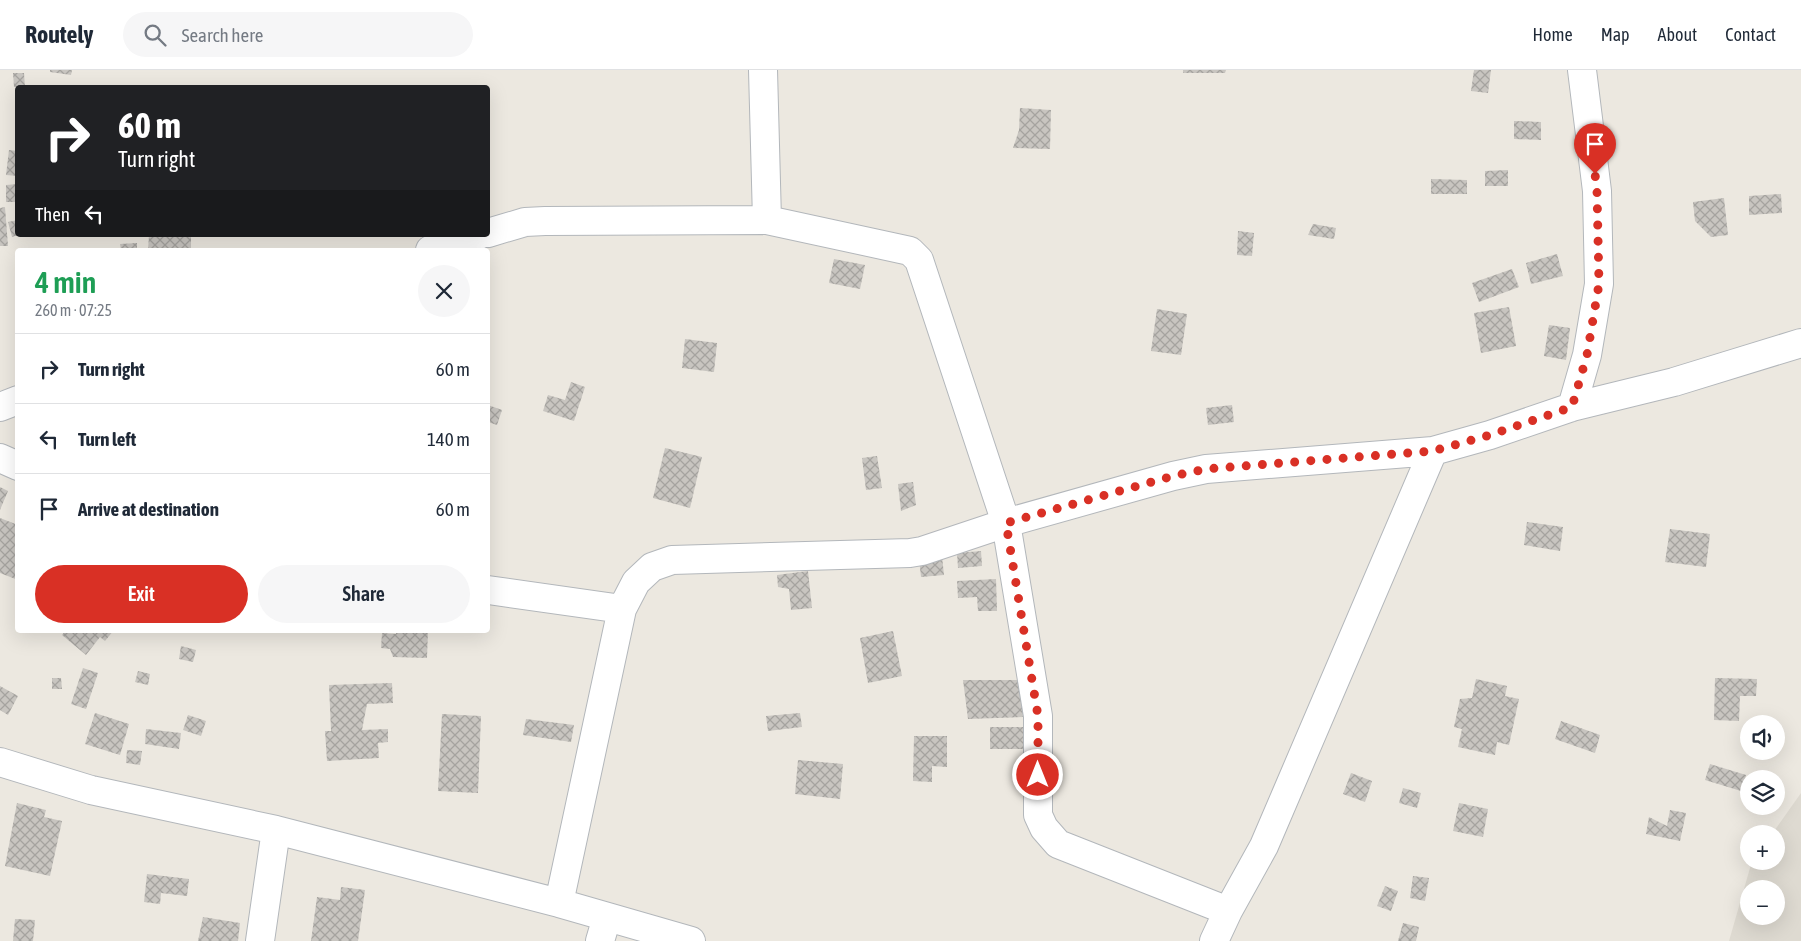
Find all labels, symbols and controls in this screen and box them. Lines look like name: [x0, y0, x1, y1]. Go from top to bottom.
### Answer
search box: [123, 12, 473, 57]
text: Routely: [25, 21, 93, 48]
icon: search: [141, 21, 169, 49]
text: Search here: [181, 24, 263, 46]
text: Home: [1533, 24, 1573, 45]
text: Map: [1601, 24, 1630, 45]
text: About: [1658, 24, 1697, 45]
text: Contact: [1725, 24, 1776, 45]
icon: right: [35, 105, 100, 170]
text: 60 m: [118, 105, 181, 145]
pin: [1574, 123, 1616, 174]
icon: arrive: [1581, 130, 1609, 158]
text: Turn right: [118, 146, 195, 172]
icon: left: [80, 200, 108, 228]
text: Then: [35, 203, 70, 225]
text: 4 min: [35, 265, 96, 299]
button: close: [418, 265, 470, 317]
text: 260 m · 07:25: [35, 301, 112, 319]
icon: right: [35, 355, 63, 383]
text: Turn right: [78, 358, 145, 380]
text: 60 m: [436, 358, 470, 380]
icon: left: [35, 425, 63, 453]
text: Turn left: [78, 428, 136, 450]
text: 140 m: [427, 428, 470, 450]
icon: arrive: [35, 495, 63, 523]
text: Arrive at destination: [78, 498, 219, 520]
text: 60 m: [436, 498, 470, 520]
button: Exit: [35, 565, 248, 623]
button: Share: [258, 565, 470, 623]
map controls: [1740, 715, 1785, 925]
button: sound: [1740, 715, 1785, 760]
position arrow: [1011, 748, 1063, 800]
button: layers: [1740, 770, 1785, 815]
button: +: [1740, 825, 1785, 870]
button: −: [1740, 880, 1785, 925]

